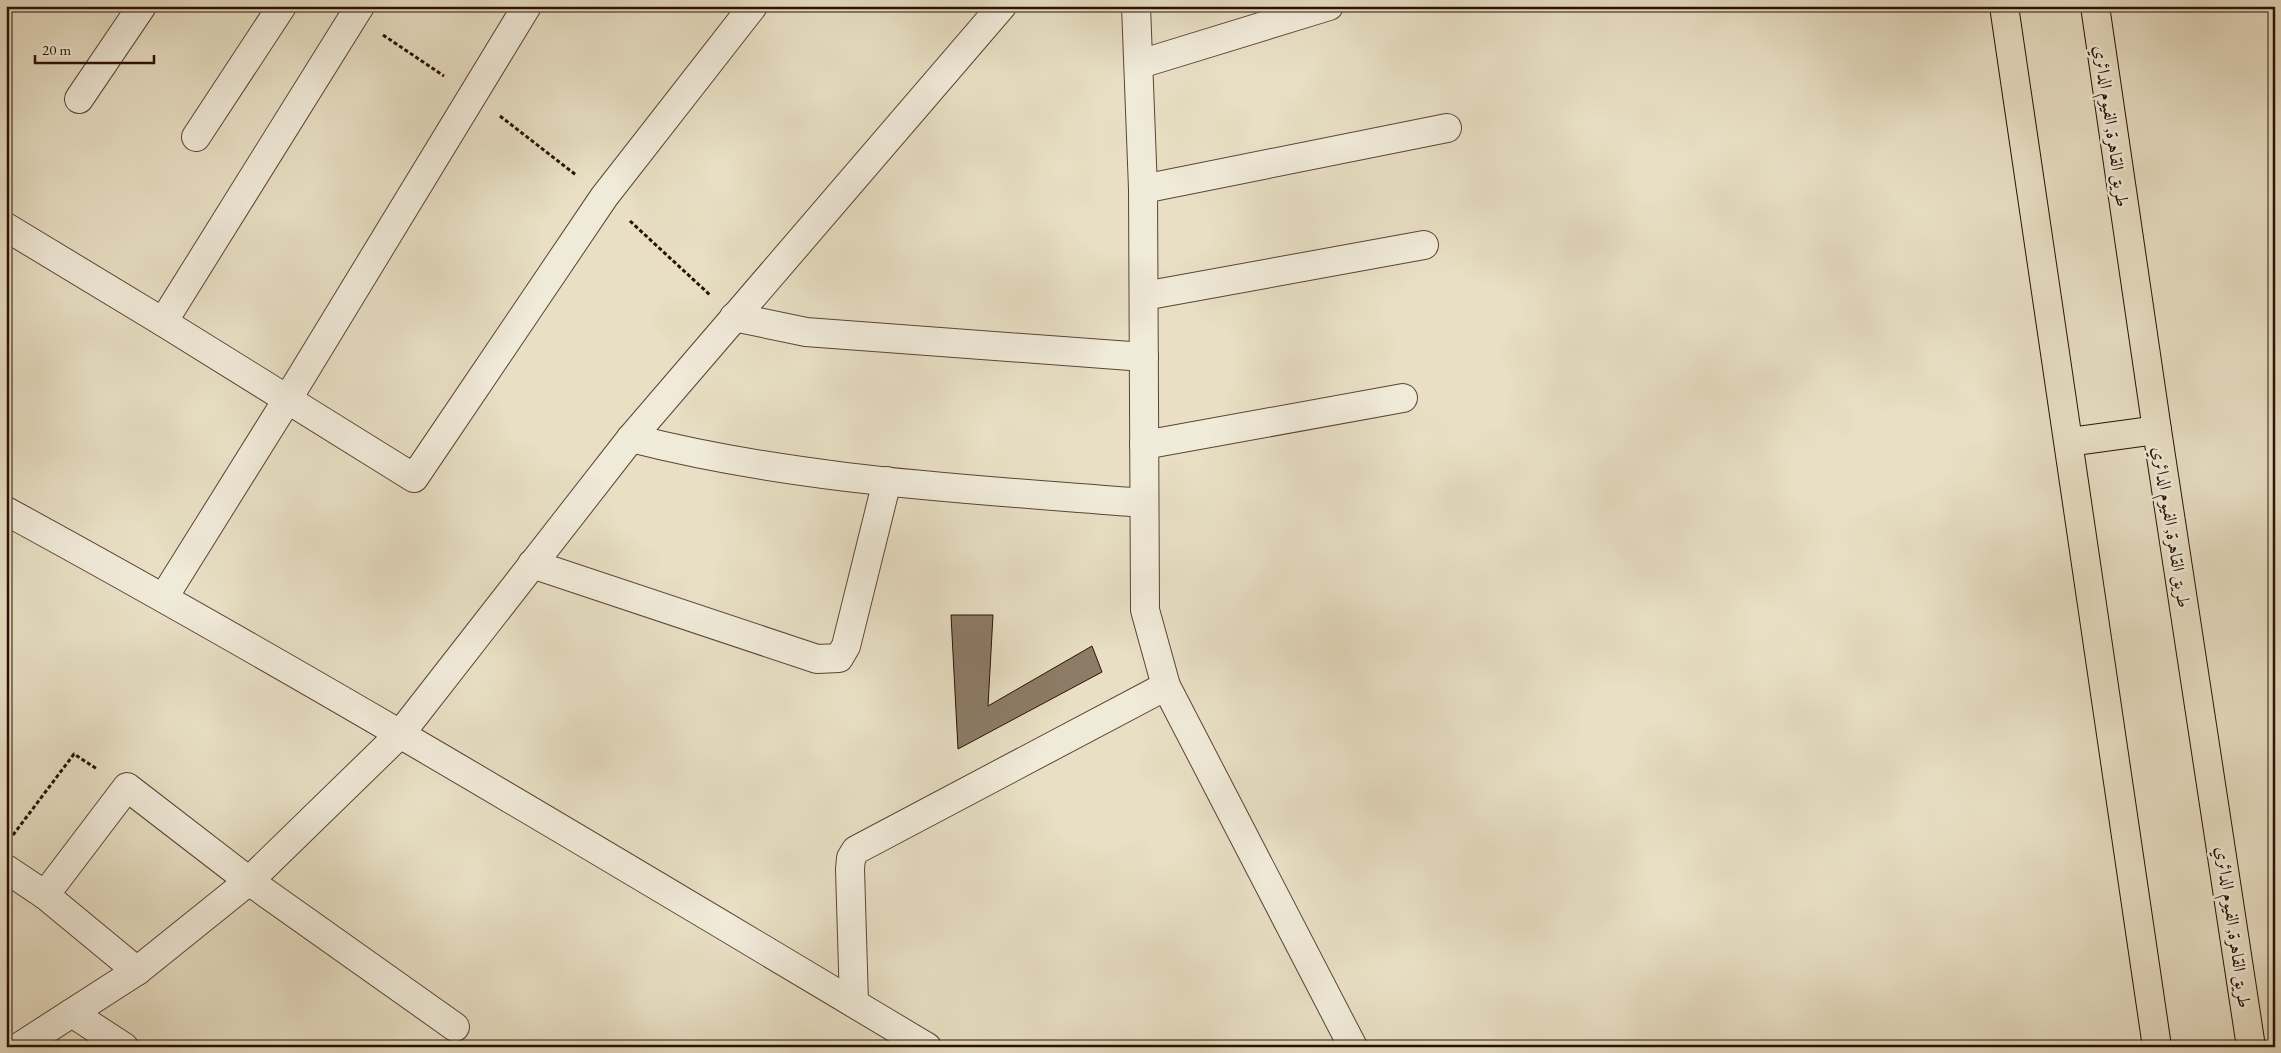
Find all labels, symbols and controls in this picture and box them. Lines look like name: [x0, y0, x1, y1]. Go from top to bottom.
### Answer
scale bar: [35, 32, 154, 64]
text: 20 m: [42, 40, 71, 59]
street label: طريق القاهرة, الفيوم الدائري: [2084, 44, 2135, 209]
street label: طريق القاهرة, الفيوم الدائري: [2143, 445, 2196, 610]
street label: طريق القاهرة, الفيوم الدائري: [2206, 845, 2257, 1010]

